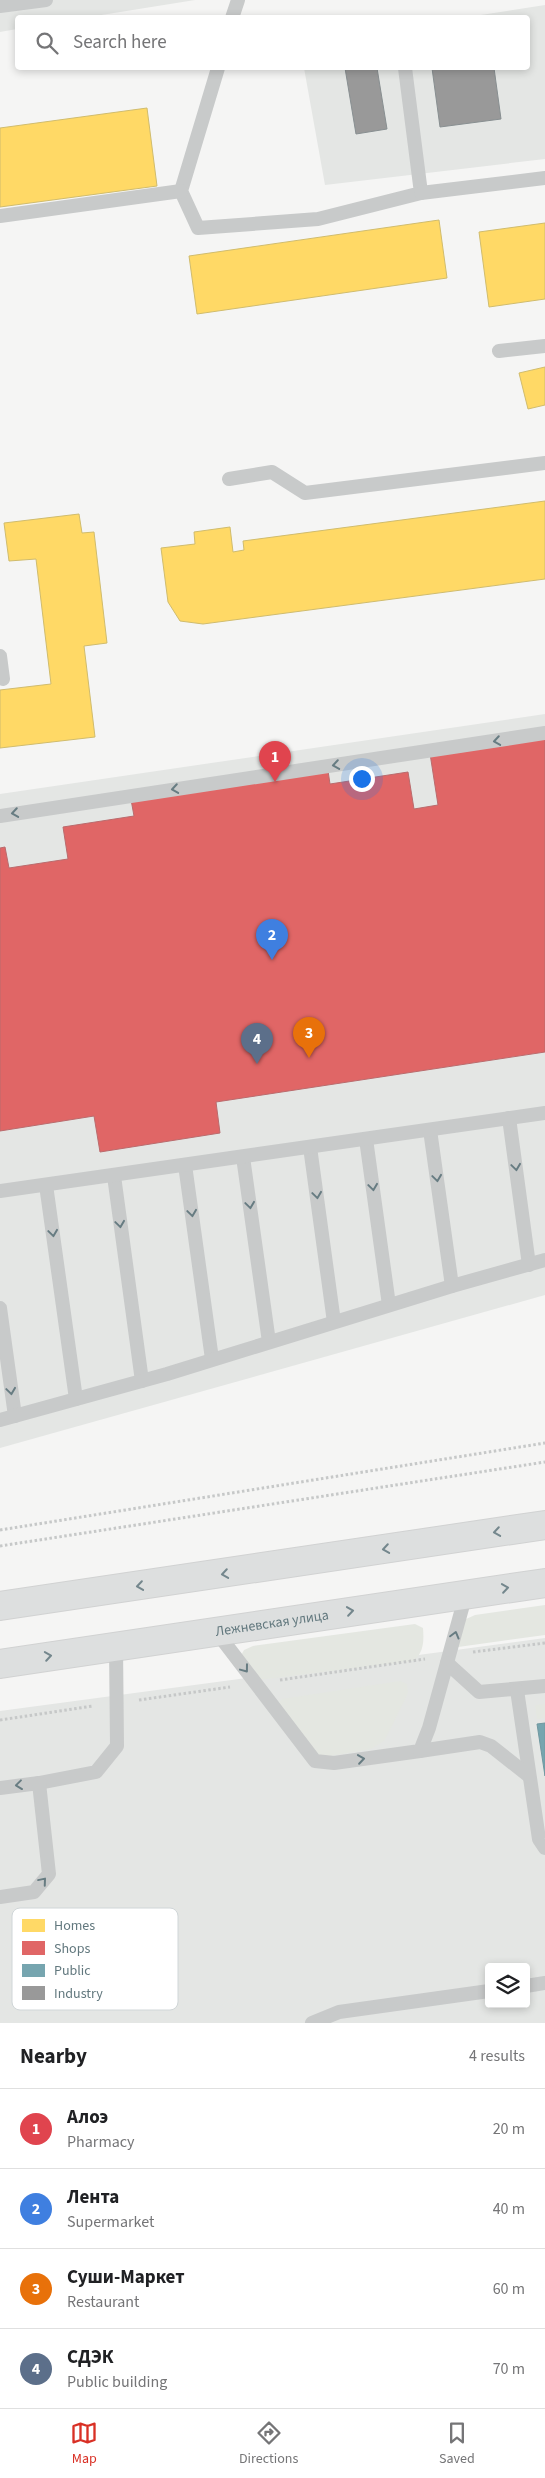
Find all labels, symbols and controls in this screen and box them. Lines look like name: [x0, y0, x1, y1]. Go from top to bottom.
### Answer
search box: [15, 15, 530, 70]
icon: search: [33, 29, 61, 57]
text: Search here: [73, 29, 167, 56]
one-way arrow: [492, 735, 501, 745]
pin: 1: [259, 741, 291, 782]
one-way arrow: [332, 759, 340, 770]
your location: [349, 766, 375, 792]
one-way arrow: [171, 783, 179, 794]
one-way arrow: [10, 808, 19, 818]
pin: 2: [256, 919, 288, 960]
pin: 3: [293, 1017, 325, 1058]
pin: 4: [241, 1023, 273, 1064]
one-way arrow: [510, 1163, 521, 1171]
one-way arrow: [431, 1175, 442, 1183]
one-way arrow: [367, 1184, 378, 1192]
one-way arrow: [311, 1192, 322, 1200]
one-way arrow: [244, 1202, 255, 1210]
one-way arrow: [186, 1210, 197, 1218]
one-way arrow: [114, 1220, 125, 1228]
one-way arrow: [47, 1229, 58, 1237]
one-way arrow: [6, 1387, 16, 1395]
one-way arrow: [492, 1527, 501, 1537]
one-way arrow: [382, 1544, 390, 1554]
one-way arrow: [221, 1568, 230, 1578]
one-way arrow: [136, 1580, 144, 1591]
one-way arrow: [501, 1584, 510, 1594]
street label: Лежневская улица: [214, 1605, 330, 1642]
one-way arrow: [347, 1606, 355, 1617]
one-way arrow: [449, 1632, 459, 1640]
one-way arrow: [44, 1652, 53, 1662]
one-way arrow: [239, 1663, 247, 1672]
one-way arrow: [358, 1754, 366, 1765]
one-way arrow: [15, 1779, 23, 1790]
one-way arrow: [38, 1878, 47, 1887]
legend: [12, 1908, 178, 2010]
text: Homes: [54, 1916, 95, 1936]
text: Shops: [54, 1939, 90, 1959]
text: Public: [54, 1961, 91, 1981]
map controls: [485, 1963, 530, 2008]
button: layers: [485, 1963, 530, 2008]
text: Industry: [54, 1984, 103, 2004]
text: Nearby: [20, 2041, 87, 2071]
text: 4 results: [469, 2045, 525, 2067]
text: Алоэ: [67, 2104, 108, 2131]
text: 1: [32, 2118, 40, 2140]
text: 20 m: [493, 2118, 525, 2140]
text: Pharmacy: [67, 2131, 135, 2153]
text: Лента: [67, 2184, 119, 2211]
text: 2: [32, 2198, 40, 2220]
text: 40 m: [493, 2198, 525, 2220]
text: Supermarket: [67, 2211, 154, 2233]
text: Суши-Маркет: [67, 2264, 185, 2291]
text: 3: [32, 2278, 40, 2300]
text: 60 m: [493, 2278, 525, 2300]
text: Restaurant: [67, 2291, 140, 2313]
text: СДЭК: [67, 2344, 114, 2371]
text: 4: [32, 2358, 40, 2380]
text: 70 m: [493, 2358, 525, 2380]
text: Public building: [67, 2371, 167, 2393]
tab: Map: [70, 2419, 98, 2469]
tab: Directions: [239, 2419, 298, 2469]
tab: Saved: [439, 2419, 475, 2469]

